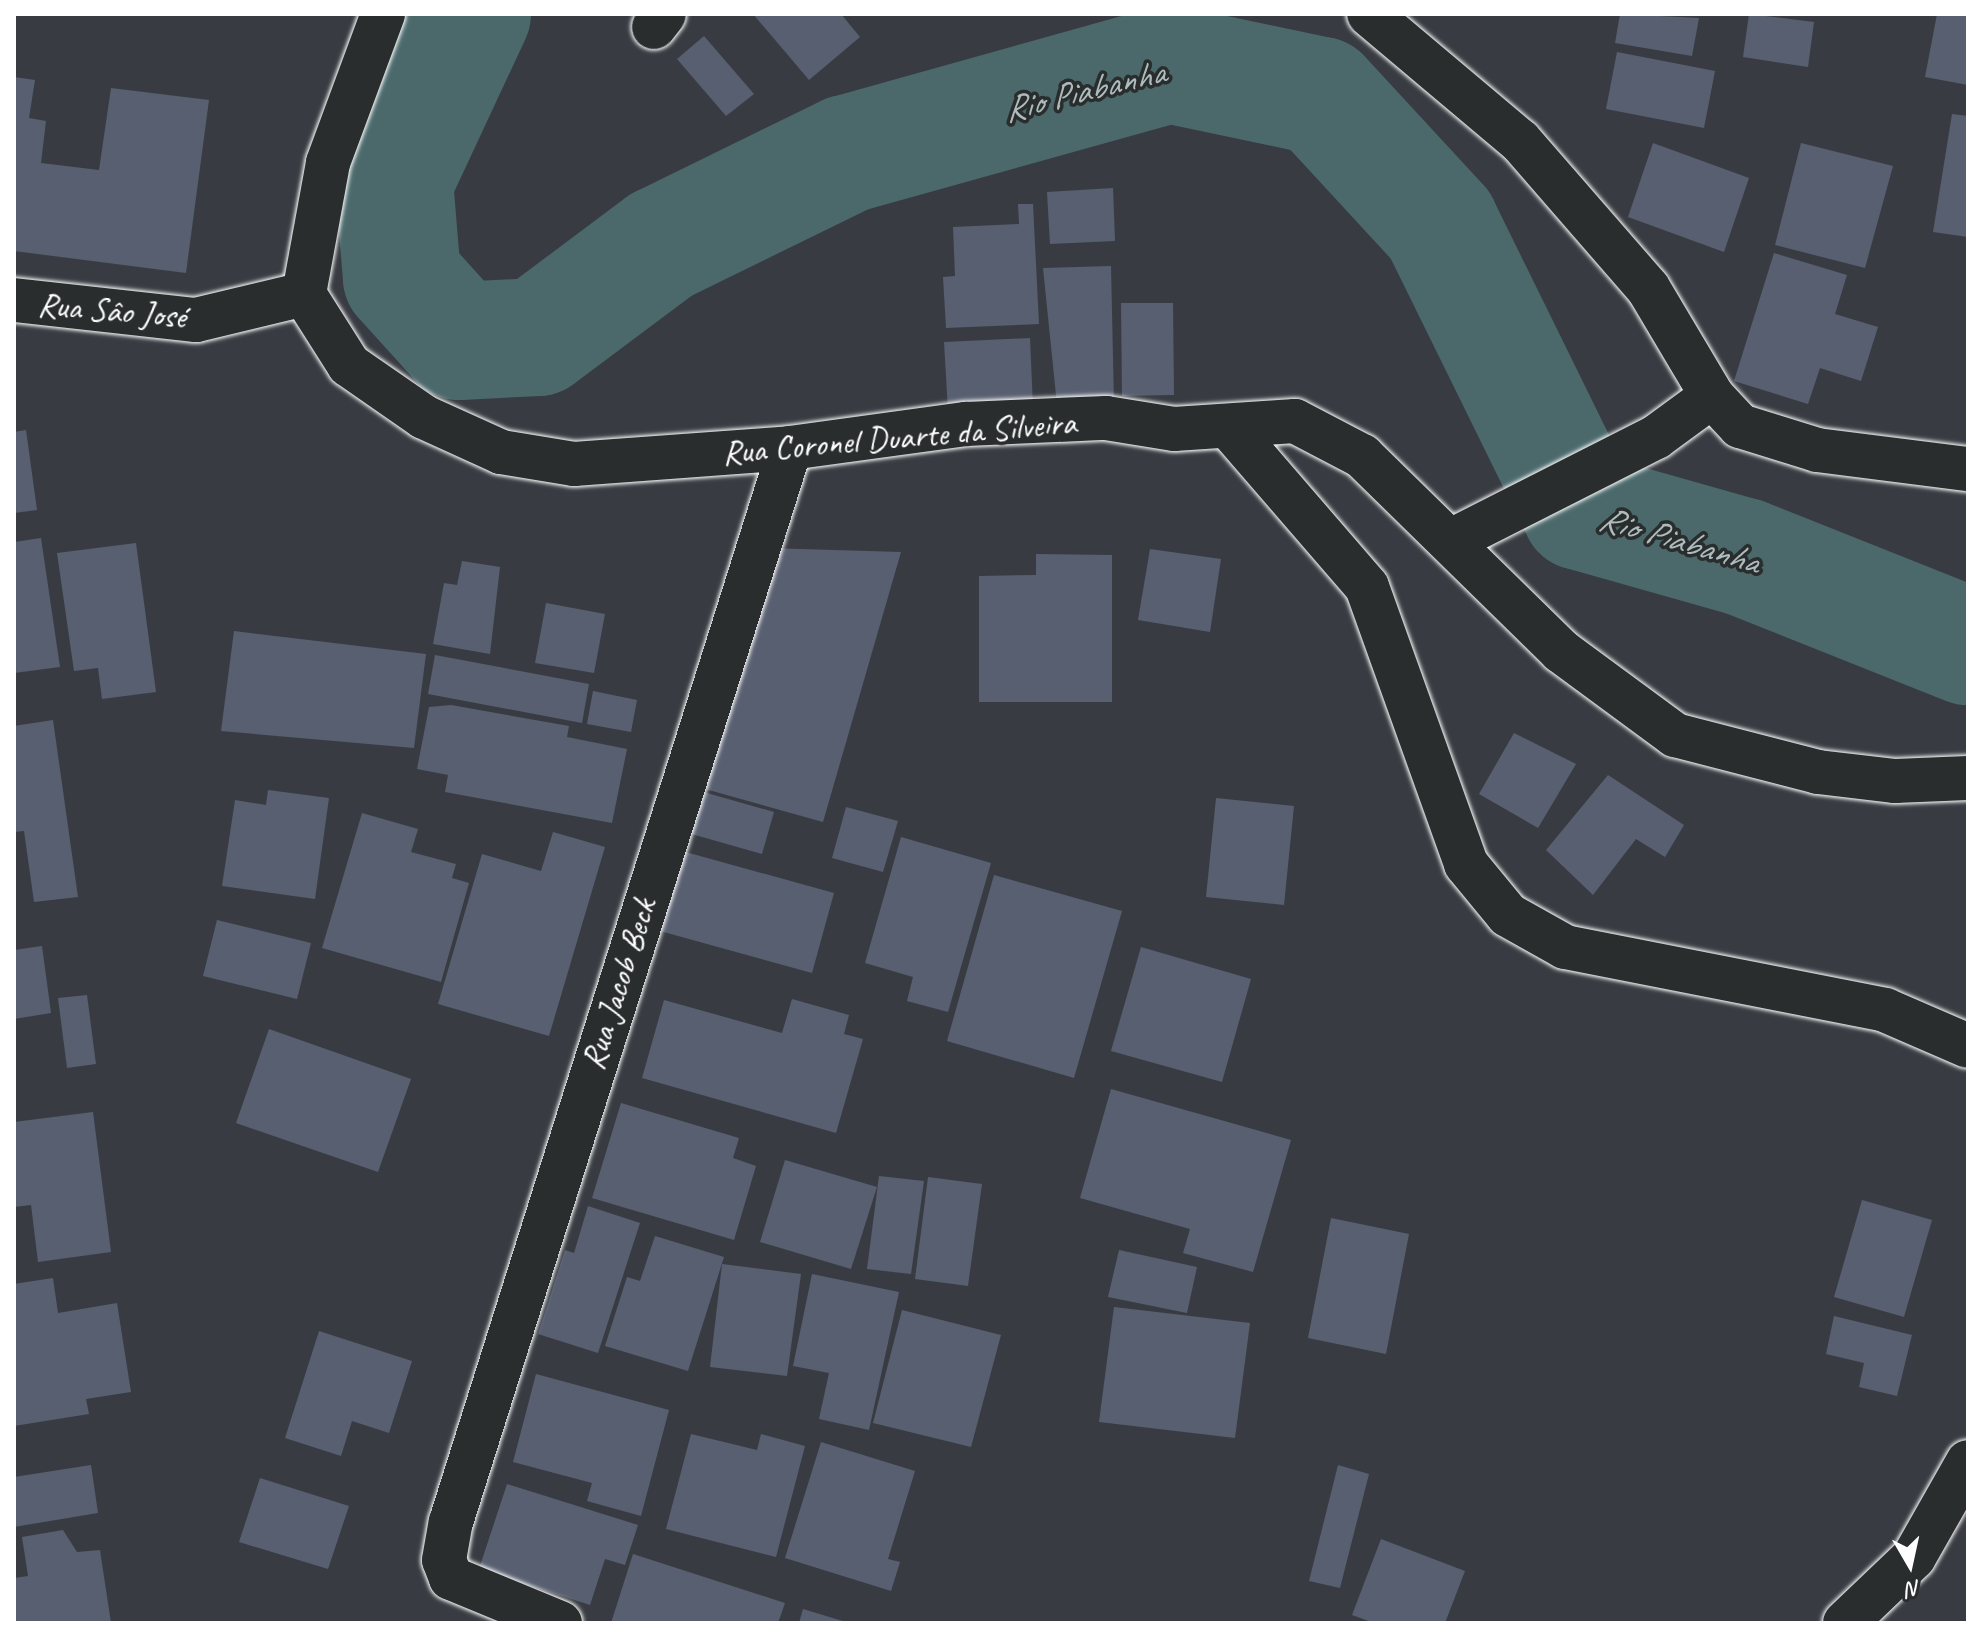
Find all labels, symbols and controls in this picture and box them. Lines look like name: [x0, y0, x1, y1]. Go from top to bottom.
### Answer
water label: Rio Piabanha: [999, 50, 1169, 132]
street label: Rua Sâo José: [37, 283, 187, 337]
street label: Rua Coronel Duarte da Silveira: [721, 401, 1077, 473]
water label: Rio Piabanha: [1594, 497, 1764, 583]
street label: Rua Jacob Beck: [571, 894, 665, 1074]
north arrow: [1870, 1525, 1950, 1605]
text: N: [1905, 1574, 1923, 1604]

